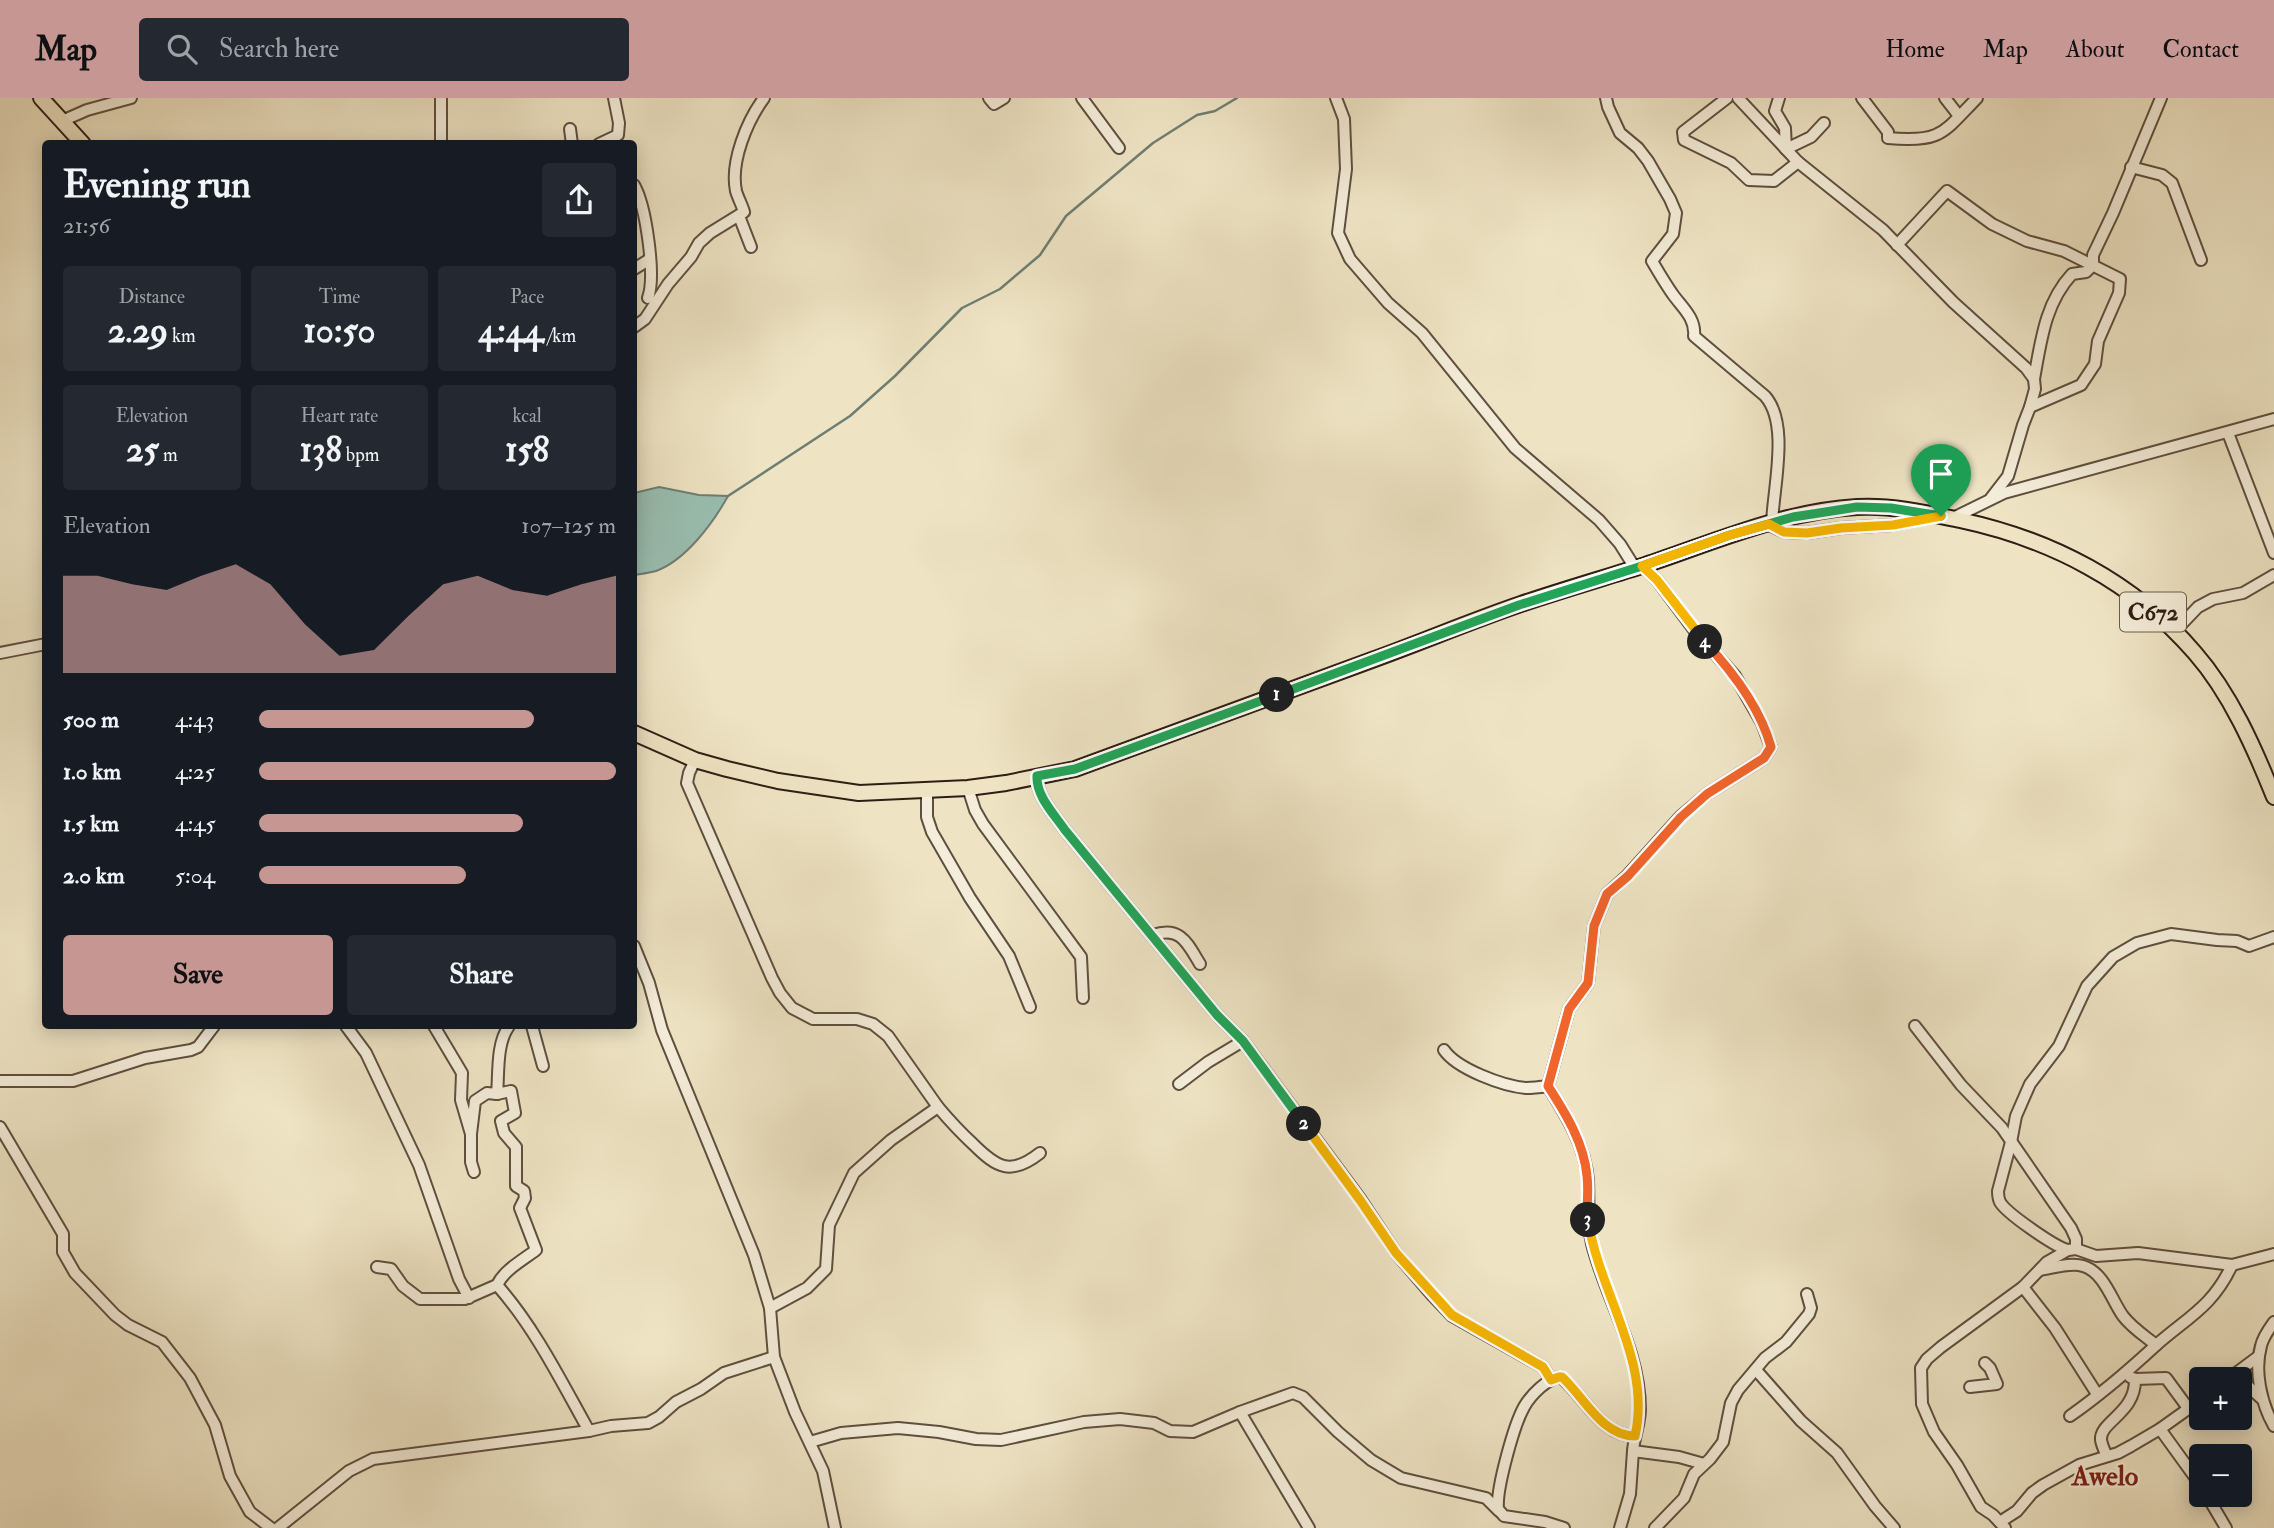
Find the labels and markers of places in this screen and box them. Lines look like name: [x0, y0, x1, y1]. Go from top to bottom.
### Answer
pin: [1911, 444, 1971, 516]
pin: 4: [1688, 624, 1722, 660]
pin: 1: [1260, 678, 1294, 712]
pin: 2: [1286, 1107, 1322, 1142]
pin: 3: [1570, 1202, 1606, 1238]

